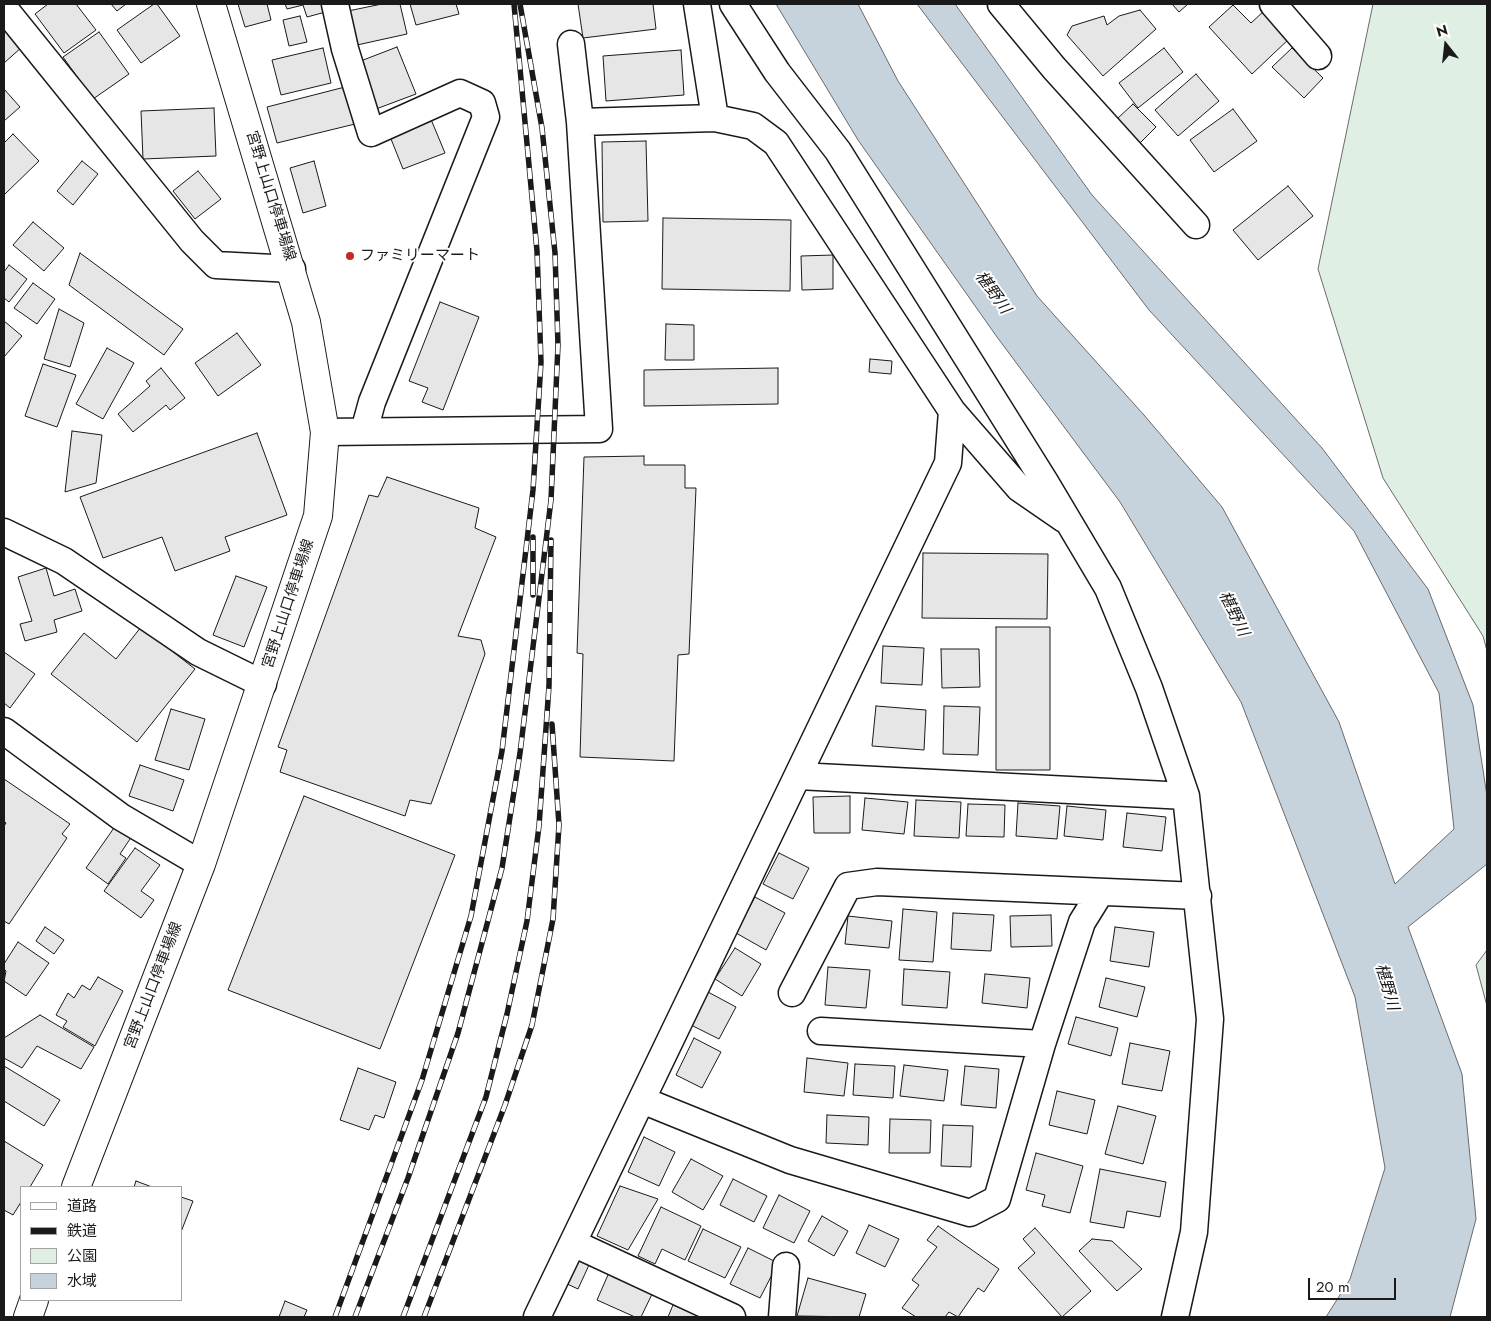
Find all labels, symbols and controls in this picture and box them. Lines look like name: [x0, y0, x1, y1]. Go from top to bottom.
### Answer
text: N: [1434, 19, 1450, 42]
north arrow: [1421, 20, 1471, 70]
street label: 宮野上山口停車場線: [242, 129, 298, 263]
place label: ファミリーマート: [360, 247, 480, 265]
marker: ファミリーマート: [344, 250, 356, 262]
water label: 椹野川: [970, 268, 1014, 318]
street label: 宮野上山口停車場線: [260, 537, 318, 671]
water label: 椹野川: [1214, 588, 1252, 640]
street label: 宮野上山口停車場線: [121, 920, 187, 1052]
water label: 椹野川: [1370, 961, 1402, 1013]
legend: [20, 1186, 182, 1301]
text: 道路: [67, 1195, 97, 1217]
text: 鉄道: [67, 1220, 97, 1242]
text: 公園: [67, 1245, 97, 1267]
scale bar: [1311, 1268, 1398, 1300]
text: 水域: [67, 1270, 97, 1292]
text: 20 m: [1316, 1276, 1350, 1298]

